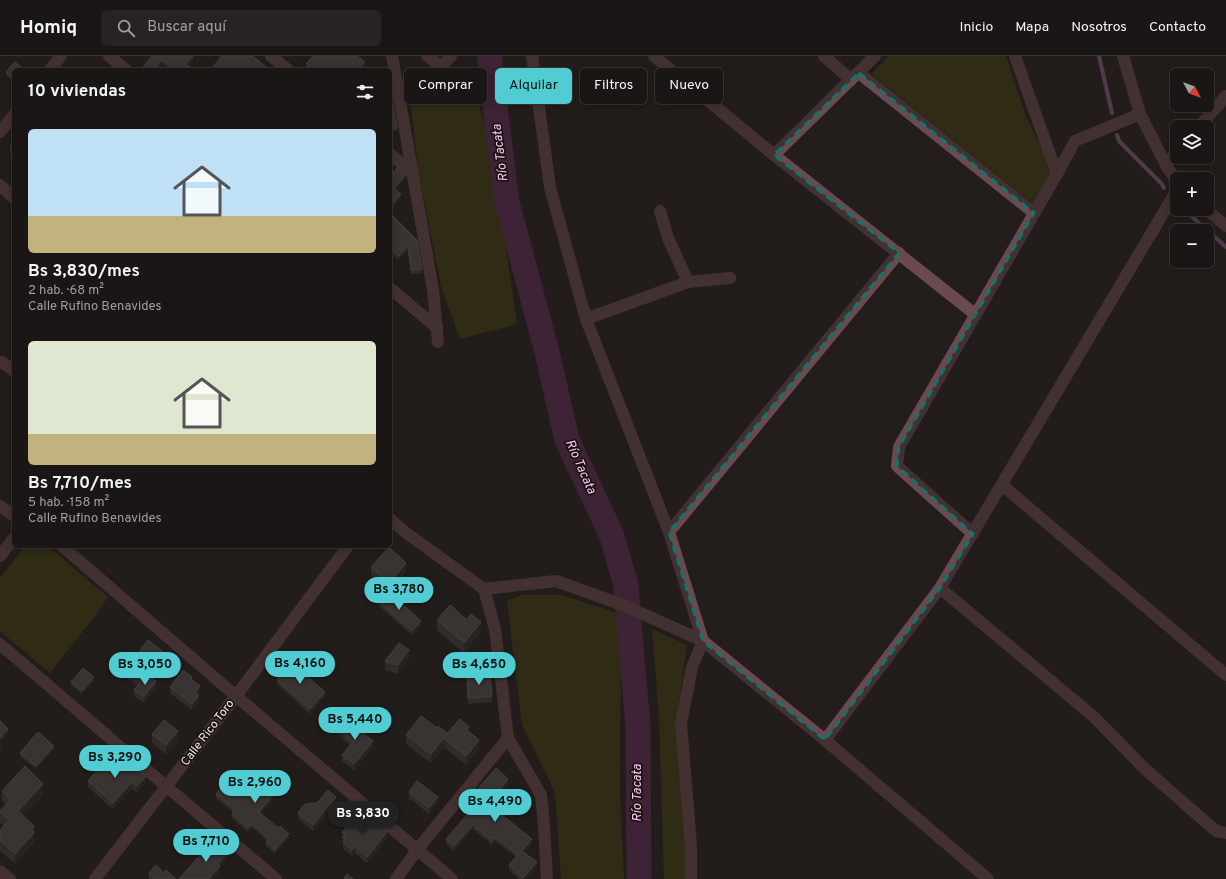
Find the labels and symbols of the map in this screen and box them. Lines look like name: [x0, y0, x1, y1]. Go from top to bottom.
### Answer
north arrow: [1170, 68, 1214, 112]
water label: Río Tacata: [490, 123, 512, 183]
water label: Río Tacata: [561, 437, 599, 497]
pin: Bs 3,780: [358, 577, 440, 611]
pin: Bs 4,160: [259, 651, 341, 685]
pin: Bs 3,050: [104, 652, 186, 686]
pin: Bs 4,650: [438, 652, 520, 686]
street label: Calle Rico Toro: [178, 696, 238, 770]
pin: Bs 5,440: [314, 707, 396, 741]
pin: Bs 3,290: [74, 745, 156, 779]
water label: Río Tacata: [630, 764, 646, 822]
pin: Bs 2,960: [214, 770, 296, 804]
pin: Bs 4,490: [454, 789, 536, 823]
pin: Bs 3,830: [322, 801, 404, 835]
pin: Bs 7,710: [165, 829, 247, 863]

